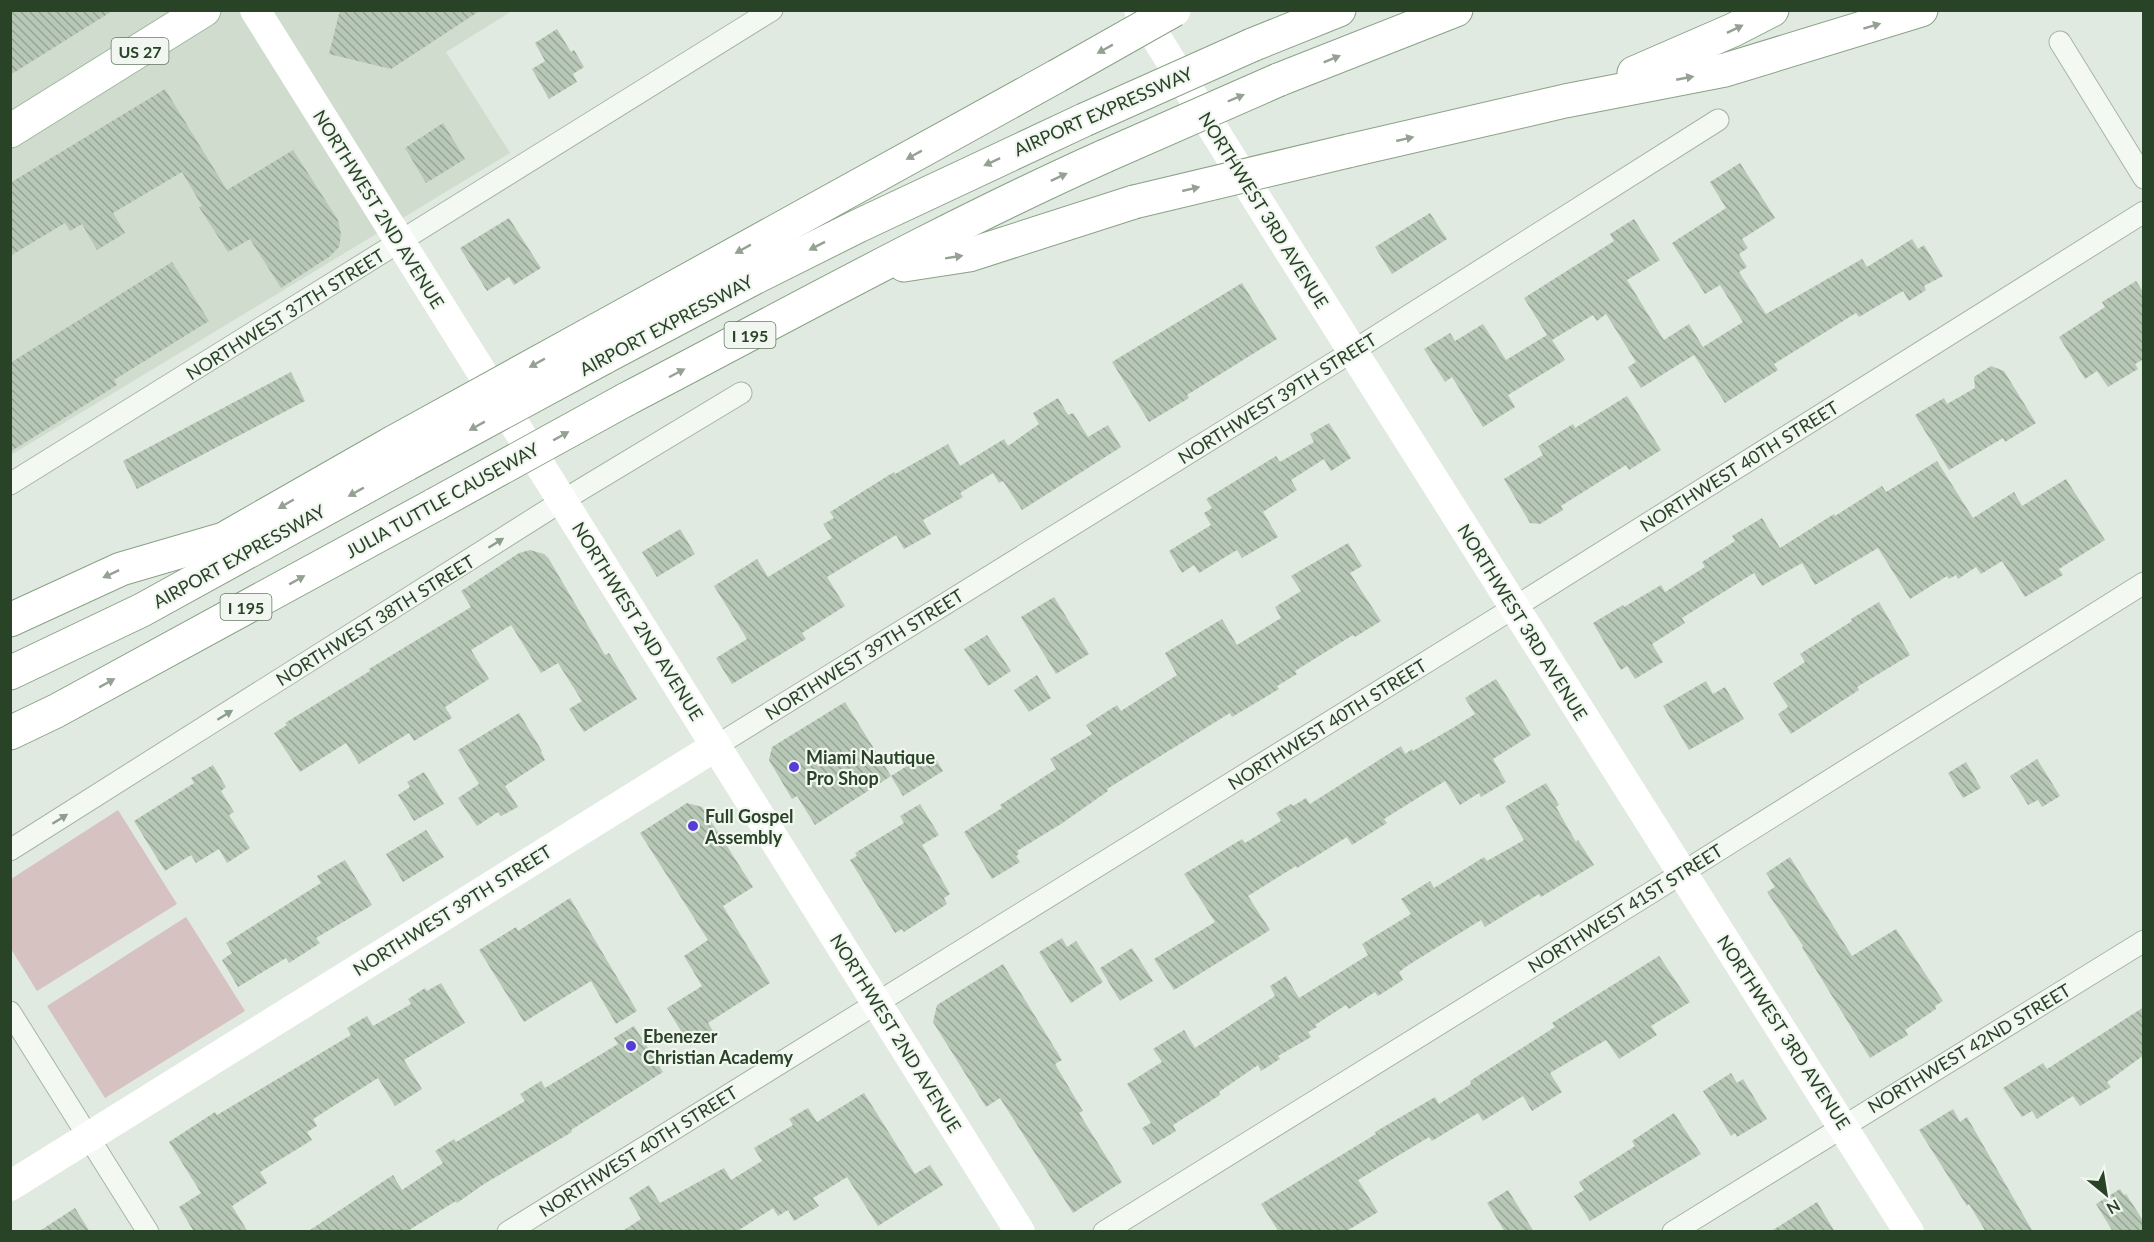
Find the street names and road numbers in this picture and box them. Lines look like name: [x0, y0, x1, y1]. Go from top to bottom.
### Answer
road number: US 27: [112, 38, 168, 64]
street label: AIRPORT EXPRESSWAY: [1010, 61, 1196, 160]
street label: NORTHWEST 2ND AVENUE: [309, 106, 449, 312]
street label: NORTHWEST 3RD AVENUE: [1194, 108, 1334, 312]
street label: NORTHWEST 37TH STREET: [182, 244, 389, 384]
street label: AIRPORT EXPRESSWAY: [575, 270, 757, 380]
road number: I 195: [724, 322, 776, 348]
street label: NORTHWEST 39TH STREET: [1174, 328, 1381, 468]
street label: NORTHWEST 40TH STREET: [1636, 396, 1843, 536]
street label: JULIA TUTTLE CAUSEWAY: [342, 437, 543, 562]
street label: AIRPORT EXPRESSWAY: [149, 499, 330, 612]
street label: NORTHWEST 2ND AVENUE: [568, 518, 708, 724]
street label: NORTHWEST 3RD AVENUE: [1453, 520, 1593, 724]
street label: NORTHWEST 38TH STREET: [272, 550, 479, 690]
street label: NORTHWEST 39TH STREET: [761, 584, 968, 724]
road number: I 195: [220, 594, 272, 620]
street label: NORTHWEST 40TH STREET: [1224, 654, 1431, 794]
street label: NORTHWEST 41ST STREET: [1524, 839, 1727, 977]
street label: NORTHWEST 39TH STREET: [349, 840, 556, 980]
street label: NORTHWEST 2ND AVENUE: [826, 930, 966, 1136]
street label: NORTHWEST 3RD AVENUE: [1713, 931, 1855, 1133]
street label: NORTHWEST 42ND STREET: [1864, 978, 2075, 1117]
street label: NORTHWEST 40TH STREET: [535, 1081, 742, 1221]

